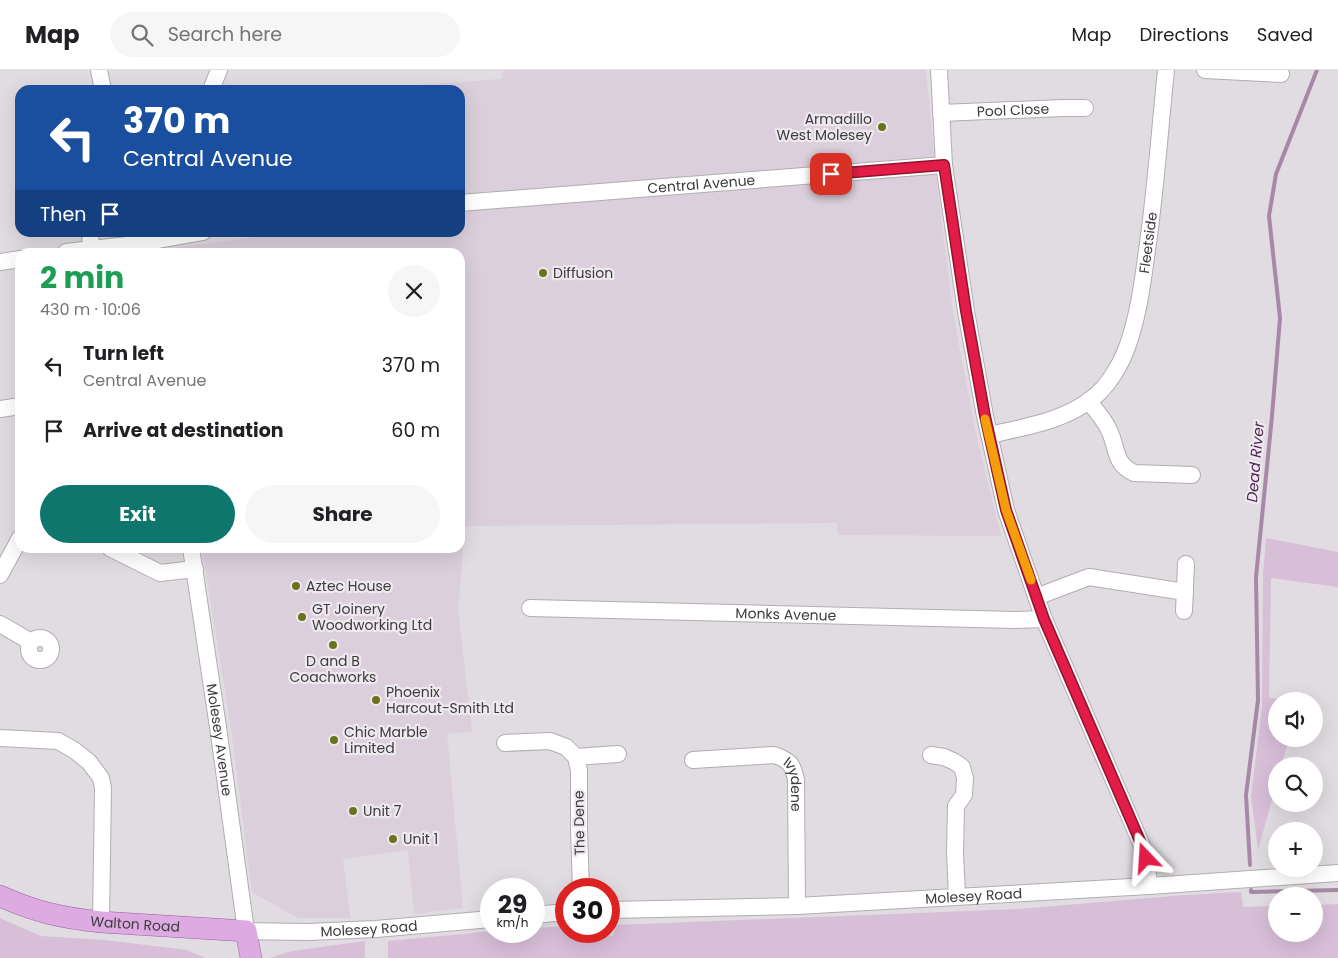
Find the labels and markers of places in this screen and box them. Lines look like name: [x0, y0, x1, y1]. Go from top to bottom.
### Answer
place label: Armadillo West Molesey: [777, 109, 872, 145]
marker: Armadillo West Molesey: [876, 121, 888, 133]
pin: [810, 153, 852, 195]
place label: Diffusion: [553, 263, 613, 283]
marker: Diffusion: [537, 267, 549, 279]
place label: Aztec House: [306, 576, 392, 596]
marker: Aztec House: [290, 580, 302, 592]
place label: GT Joinery Woodworking Ltd: [312, 599, 432, 635]
marker: GT Joinery Woodworking Ltd: [296, 611, 308, 623]
marker: D and B Coachworks: [327, 639, 339, 651]
place label: D and B Coachworks: [290, 651, 376, 687]
place label: Phoenix Harcout-Smith Ltd: [386, 682, 514, 718]
marker: Phoenix Harcout-Smith Ltd: [370, 694, 382, 706]
place label: Chic Marble Limited: [344, 722, 428, 758]
marker: Chic Marble Limited: [328, 734, 340, 746]
place label: Unit 7: [363, 801, 402, 821]
marker: Unit 7: [347, 805, 359, 817]
place label: Unit 1: [403, 829, 438, 849]
marker: Unit 1: [387, 833, 399, 845]

